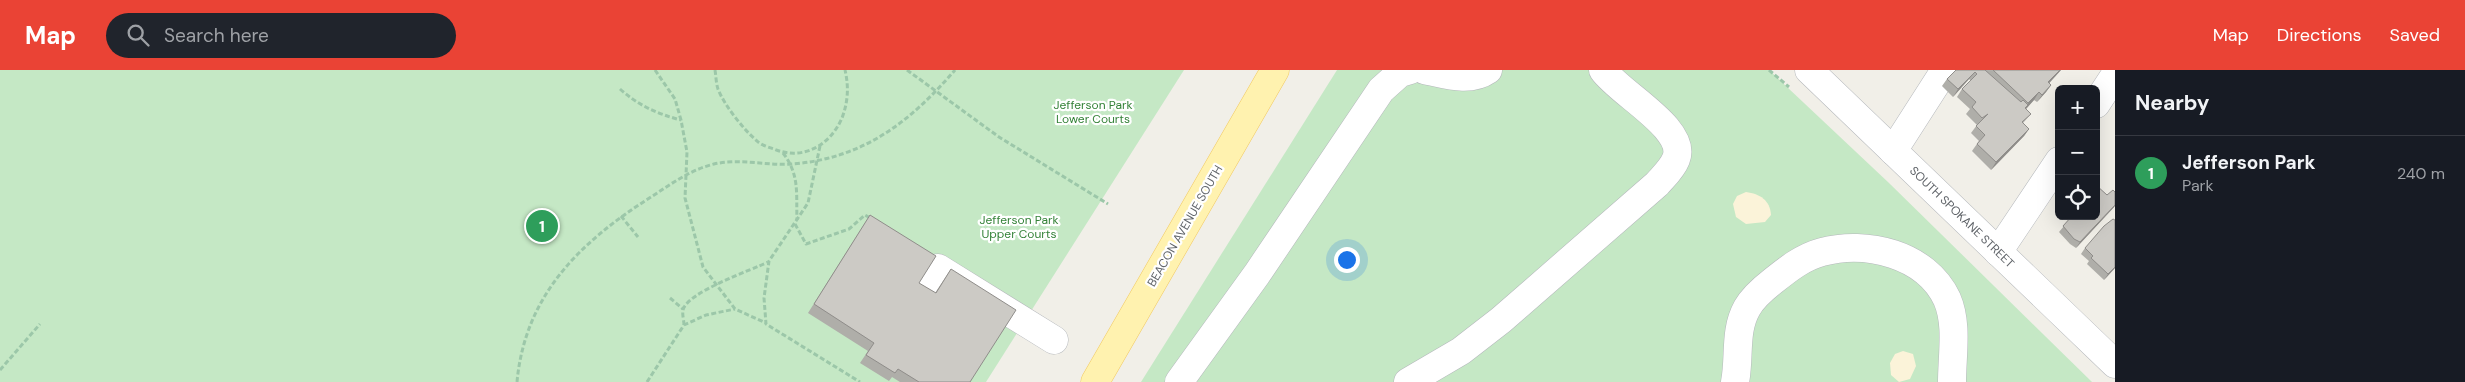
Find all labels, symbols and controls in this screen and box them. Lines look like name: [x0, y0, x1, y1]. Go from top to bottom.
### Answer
search box: [106, 13, 456, 58]
text: Map: [25, 20, 76, 51]
icon: search: [124, 21, 152, 49]
text: Search here: [164, 23, 269, 48]
text: Map: [2213, 23, 2249, 47]
text: Directions: [2277, 23, 2362, 47]
text: Saved: [2390, 23, 2440, 47]
map controls: [2055, 85, 2100, 220]
button: +: [2055, 85, 2100, 130]
text: Nearby: [2135, 89, 2209, 117]
park label: Jefferson Park Lower Courts: [1054, 97, 1132, 127]
button: −: [2055, 130, 2100, 175]
text: Jefferson Park: [2182, 150, 2315, 175]
street label: BEACON AVENUE SOUTH: [1144, 162, 1226, 290]
street label: SOUTH SPOKANE STREET: [1906, 163, 2018, 271]
text: 1: [2148, 163, 2154, 184]
text: 240 m: [2397, 163, 2445, 184]
button: locate: [2055, 175, 2100, 220]
text: Park: [2182, 175, 2214, 196]
pin: 1: [526, 207, 558, 245]
park label: Jefferson Park Upper Courts: [980, 212, 1058, 242]
your location: [1334, 247, 1360, 273]

